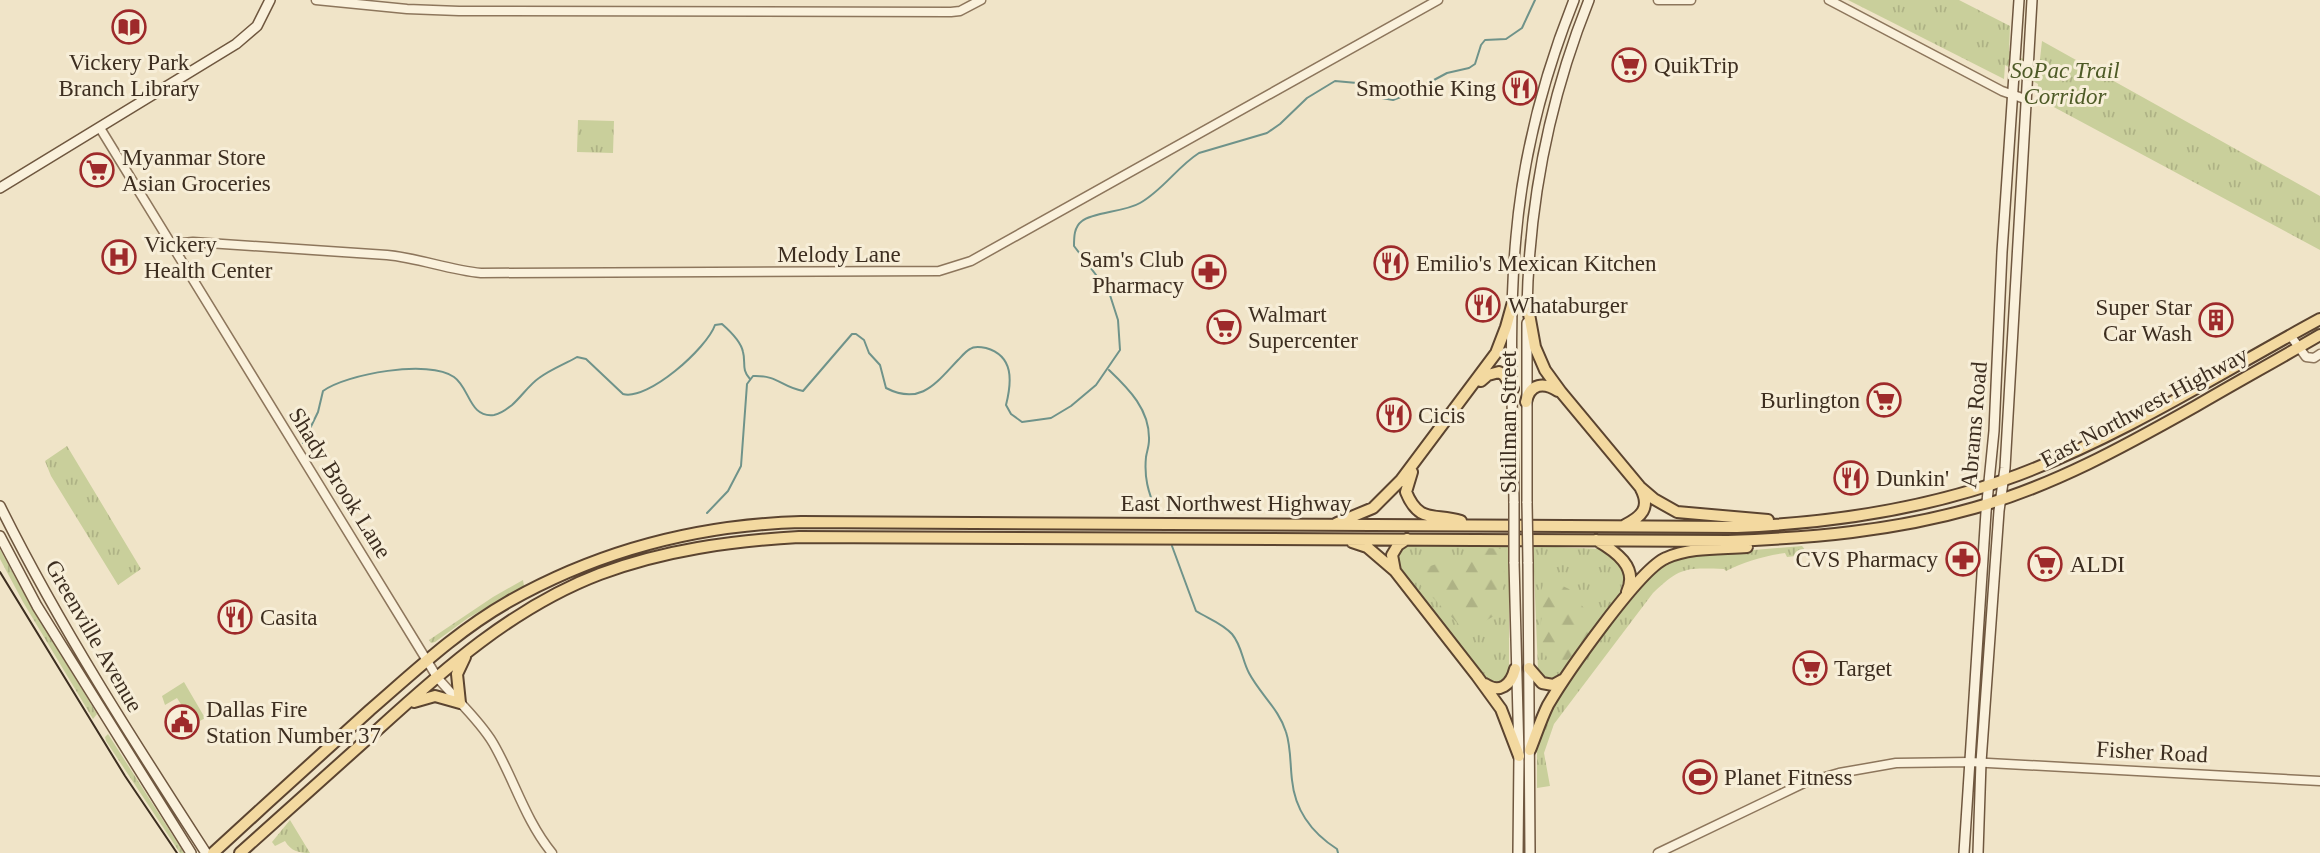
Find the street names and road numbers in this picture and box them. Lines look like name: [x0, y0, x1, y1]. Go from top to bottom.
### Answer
street label: Melody Lane: [777, 242, 901, 267]
street label: East Northwest Highway: [2036, 341, 2252, 472]
street label: Skillman Street: [1496, 350, 1521, 493]
street label: Abrams Road: [1956, 360, 1992, 489]
street label: Shady Brook Lane: [284, 403, 396, 563]
street label: East Northwest Highway: [1120, 491, 1352, 516]
street label: Greenville Avenue: [40, 556, 148, 716]
street label: Fisher Road: [2096, 737, 2209, 767]

